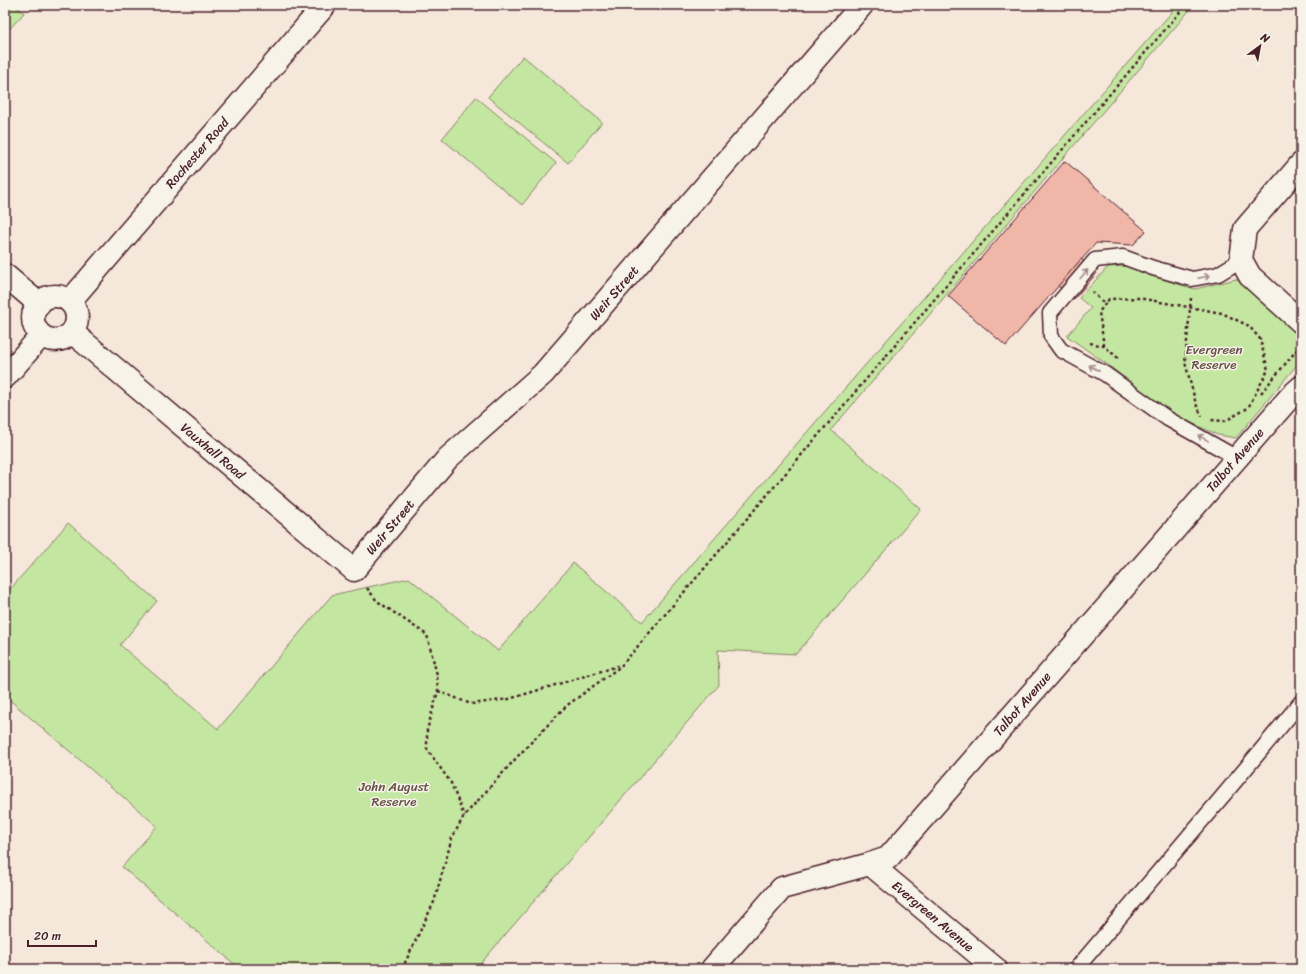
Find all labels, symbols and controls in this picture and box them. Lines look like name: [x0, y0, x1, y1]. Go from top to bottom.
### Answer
north arrow: [1240, 26, 1280, 66]
text: N: [1256, 27, 1274, 48]
street label: Rochester Road: [159, 111, 235, 194]
street label: Weir Street: [583, 260, 645, 326]
one-way arrow: [1080, 268, 1089, 279]
one-way arrow: [1197, 272, 1210, 280]
park label: Evergreen Reserve: [1185, 338, 1243, 376]
one-way arrow: [1088, 364, 1100, 372]
street label: Vauxhall Road: [175, 417, 252, 486]
street label: Talbot Avenue: [1200, 422, 1270, 498]
one-way arrow: [1197, 434, 1209, 442]
street label: Weir Street: [360, 494, 420, 560]
street label: Talbot Avenue: [987, 666, 1057, 742]
park label: John August Reserve: [358, 775, 430, 813]
street label: Evergreen Avenue: [887, 874, 979, 958]
scale bar: [28, 922, 96, 948]
text: 20 m: [34, 925, 61, 947]

